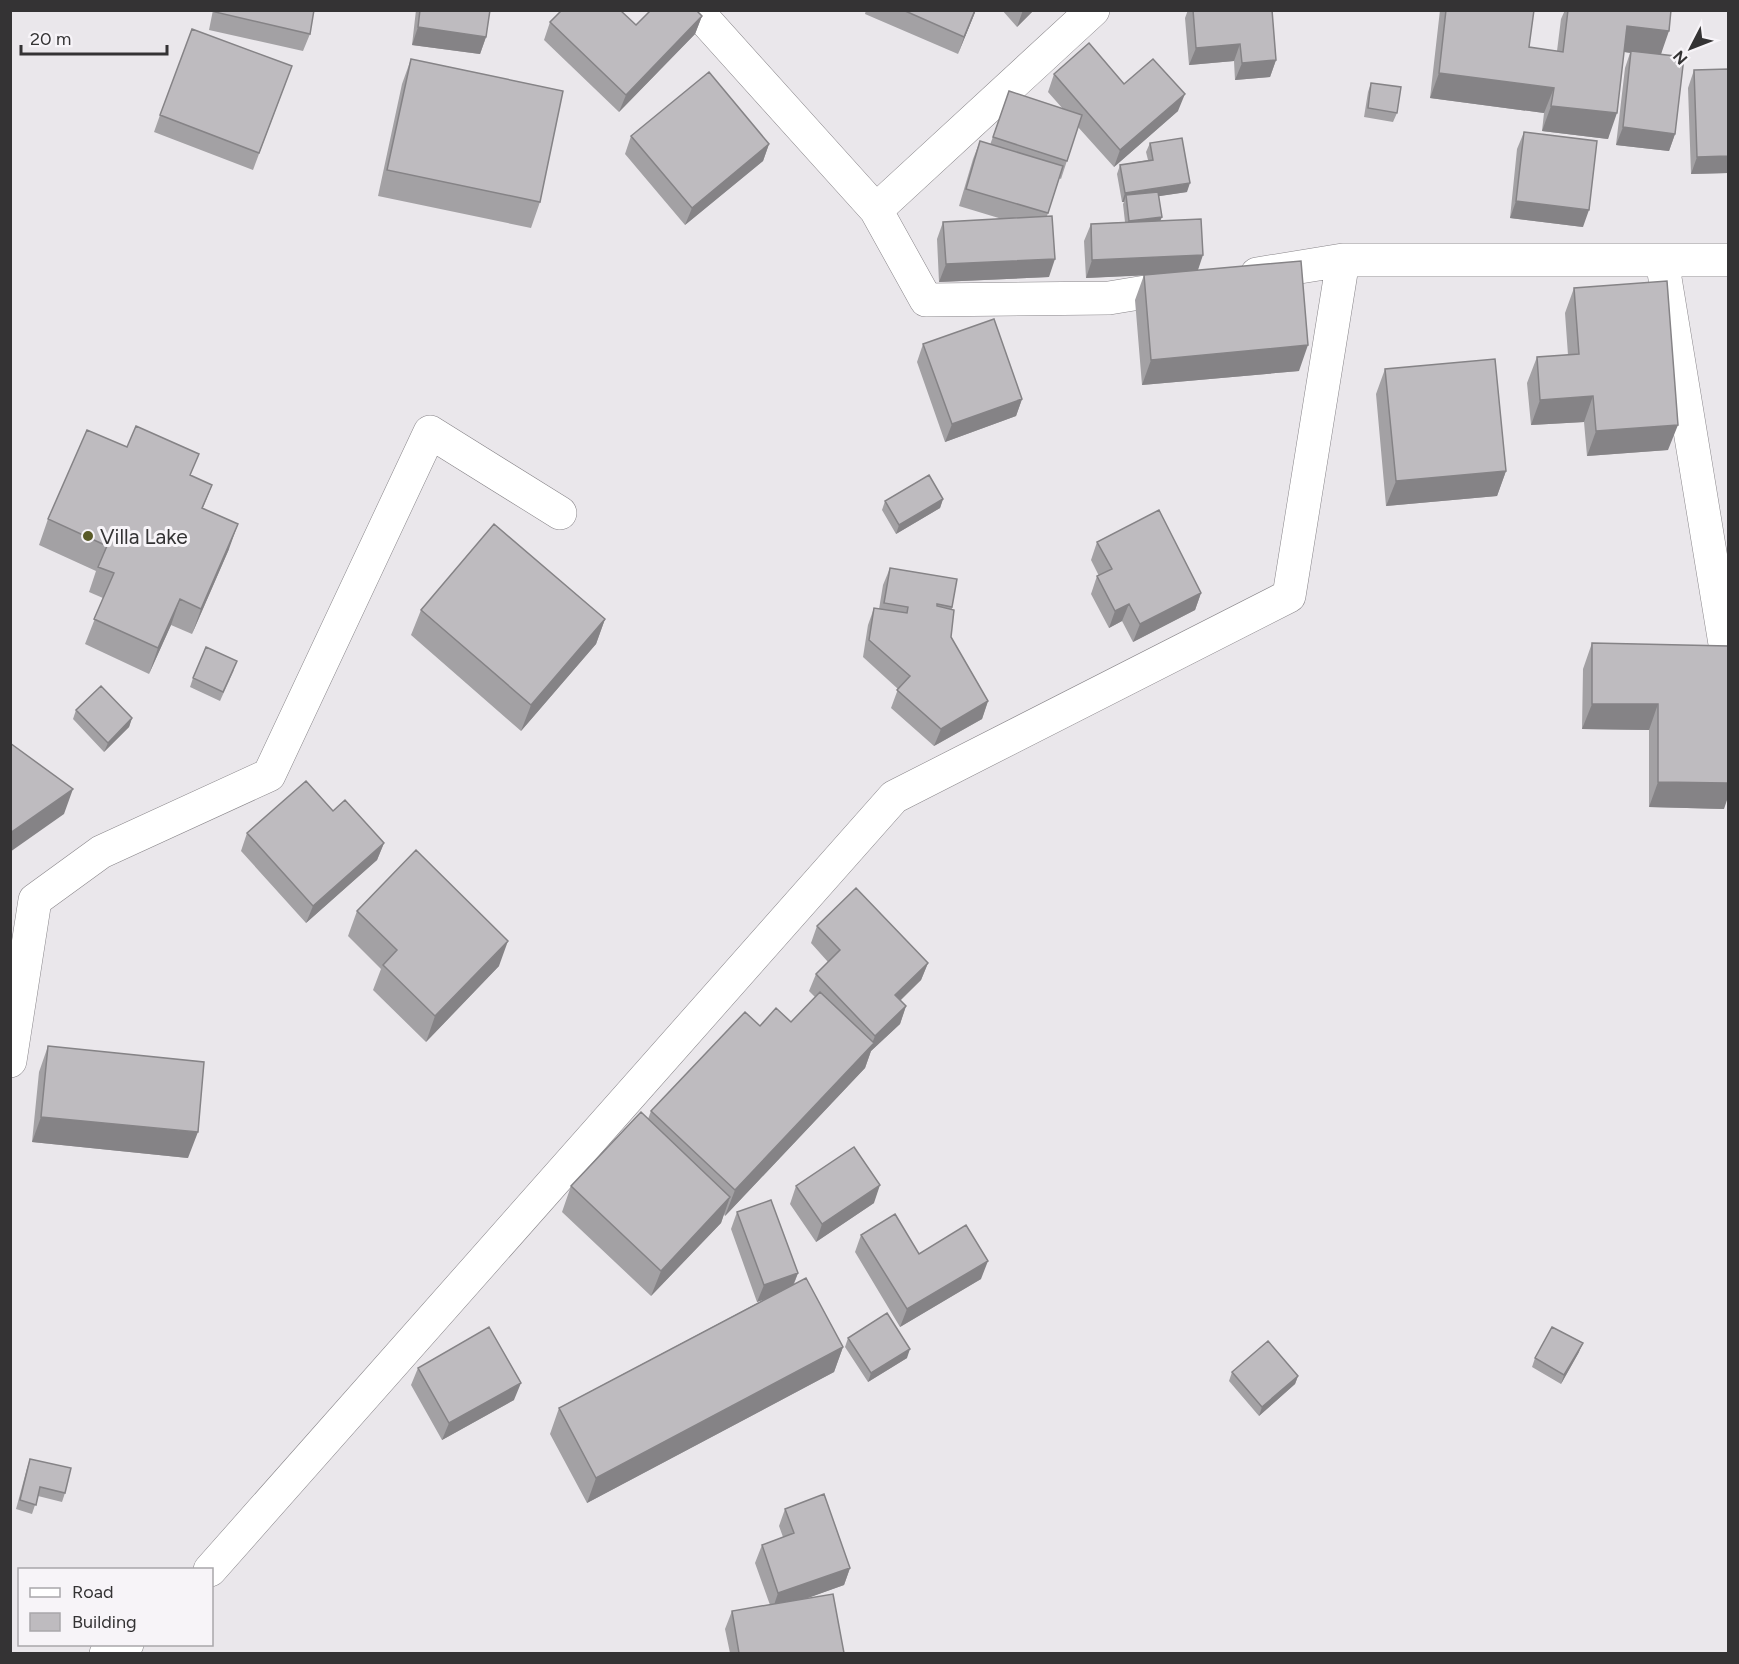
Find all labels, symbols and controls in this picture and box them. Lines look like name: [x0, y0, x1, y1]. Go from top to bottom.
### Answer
scale bar: [21, 18, 166, 56]
north arrow: [1661, 18, 1721, 78]
text: 20 m: [30, 28, 71, 50]
text: N: [1669, 47, 1691, 69]
place label: Villa Lake: [100, 524, 188, 549]
marker: Villa Lake: [81, 529, 95, 543]
legend: [18, 1568, 213, 1646]
text: Road: [72, 1581, 113, 1603]
text: Building: [72, 1611, 137, 1633]

